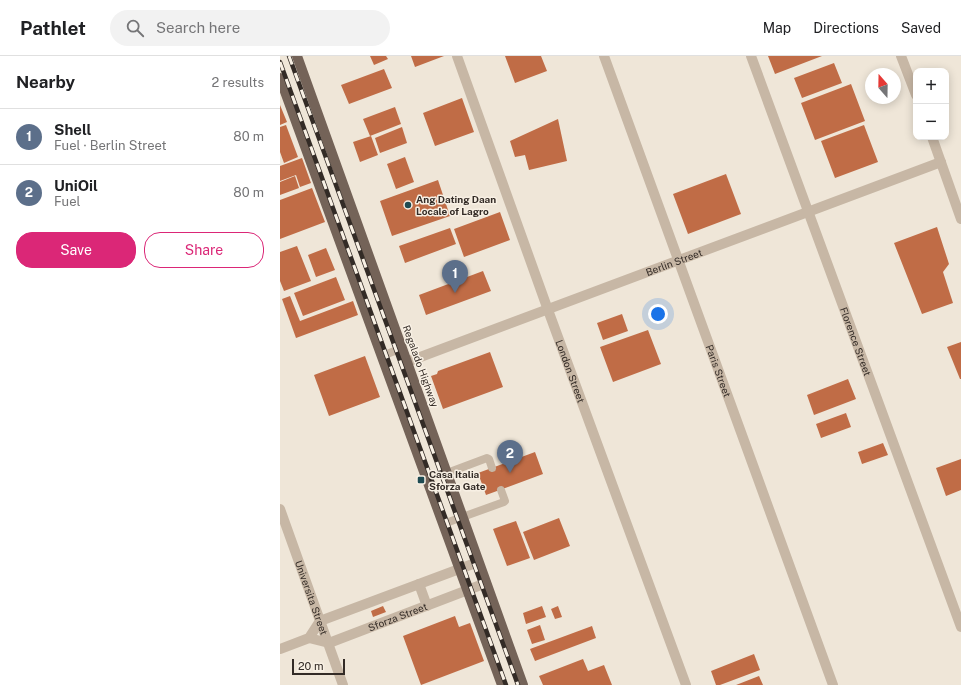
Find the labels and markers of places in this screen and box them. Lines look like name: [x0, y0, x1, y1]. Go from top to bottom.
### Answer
place label: Ang Dating Daan Locale of Lagro: [416, 193, 496, 217]
marker: Ang Dating Daan Locale of Lagro: [403, 200, 413, 210]
pin: 1: [442, 260, 468, 293]
pin: 2: [497, 440, 523, 473]
place label: Casa Italia Sforza Gate: [429, 468, 486, 492]
marker: Casa Italia Sforza Gate: [416, 475, 426, 485]

